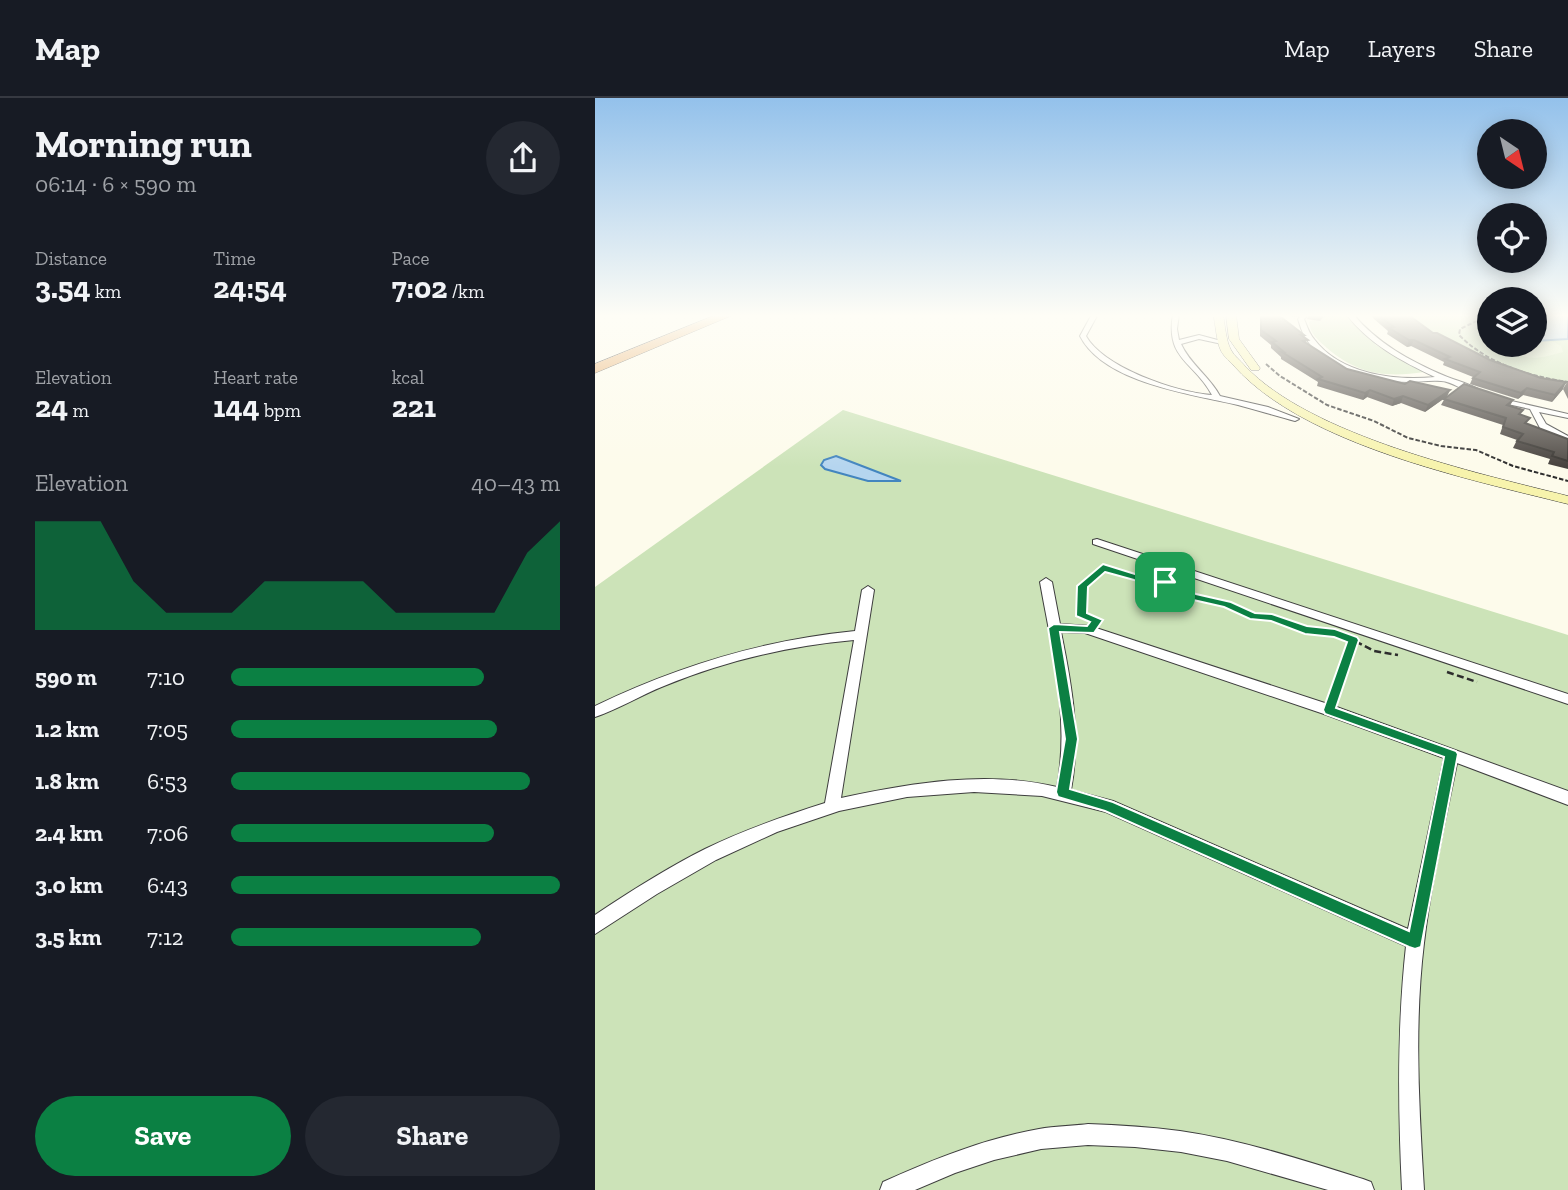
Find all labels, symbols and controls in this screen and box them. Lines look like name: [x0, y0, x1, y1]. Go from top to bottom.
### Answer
text: Map: [35, 29, 100, 68]
text: Map: [1284, 34, 1330, 63]
text: Layers: [1368, 34, 1436, 63]
text: Share: [1474, 34, 1533, 63]
north arrow: [1477, 119, 1547, 189]
map controls: [1477, 119, 1547, 357]
text: Morning run: [35, 121, 252, 167]
button: share: [486, 121, 560, 195]
text: 06:14 · 6 × 590 m: [35, 170, 196, 198]
button: locate: [1477, 203, 1547, 273]
text: Distance: [35, 247, 107, 270]
text: Time: [213, 247, 256, 270]
text: Pace: [392, 247, 429, 270]
text: 3.54: [35, 270, 91, 306]
text: 24:54: [213, 270, 287, 306]
text: 7:02: [392, 270, 447, 306]
text: km: [91, 280, 121, 303]
text: /km: [447, 280, 484, 303]
button: layers: [1477, 287, 1547, 357]
text: Elevation: [35, 366, 112, 389]
text: Heart rate: [213, 366, 298, 389]
text: kcal: [392, 366, 424, 389]
text: 24: [35, 389, 68, 425]
text: 144: [213, 389, 260, 425]
text: 221: [392, 389, 436, 425]
text: m: [68, 399, 89, 422]
text: bpm: [260, 399, 301, 422]
text: Elevation: [35, 469, 128, 497]
text: 40–43 m: [471, 469, 560, 497]
pin: [1135, 552, 1195, 612]
icon: arrive: [1146, 563, 1184, 601]
text: 590 m: [35, 663, 97, 691]
text: 7:10: [147, 663, 185, 691]
text: 1.2 km: [35, 715, 99, 743]
text: 7:05: [147, 715, 188, 743]
text: 1.8 km: [35, 767, 99, 795]
text: 6:53: [147, 767, 187, 795]
text: 2.4 km: [35, 819, 103, 847]
text: 7:06: [147, 819, 188, 847]
text: 3.0 km: [35, 871, 103, 899]
text: 6:43: [147, 871, 188, 899]
text: 3.5 km: [35, 923, 102, 951]
text: 7:12: [147, 923, 184, 951]
button: Save: [35, 1096, 291, 1176]
button: Share: [305, 1096, 560, 1176]

